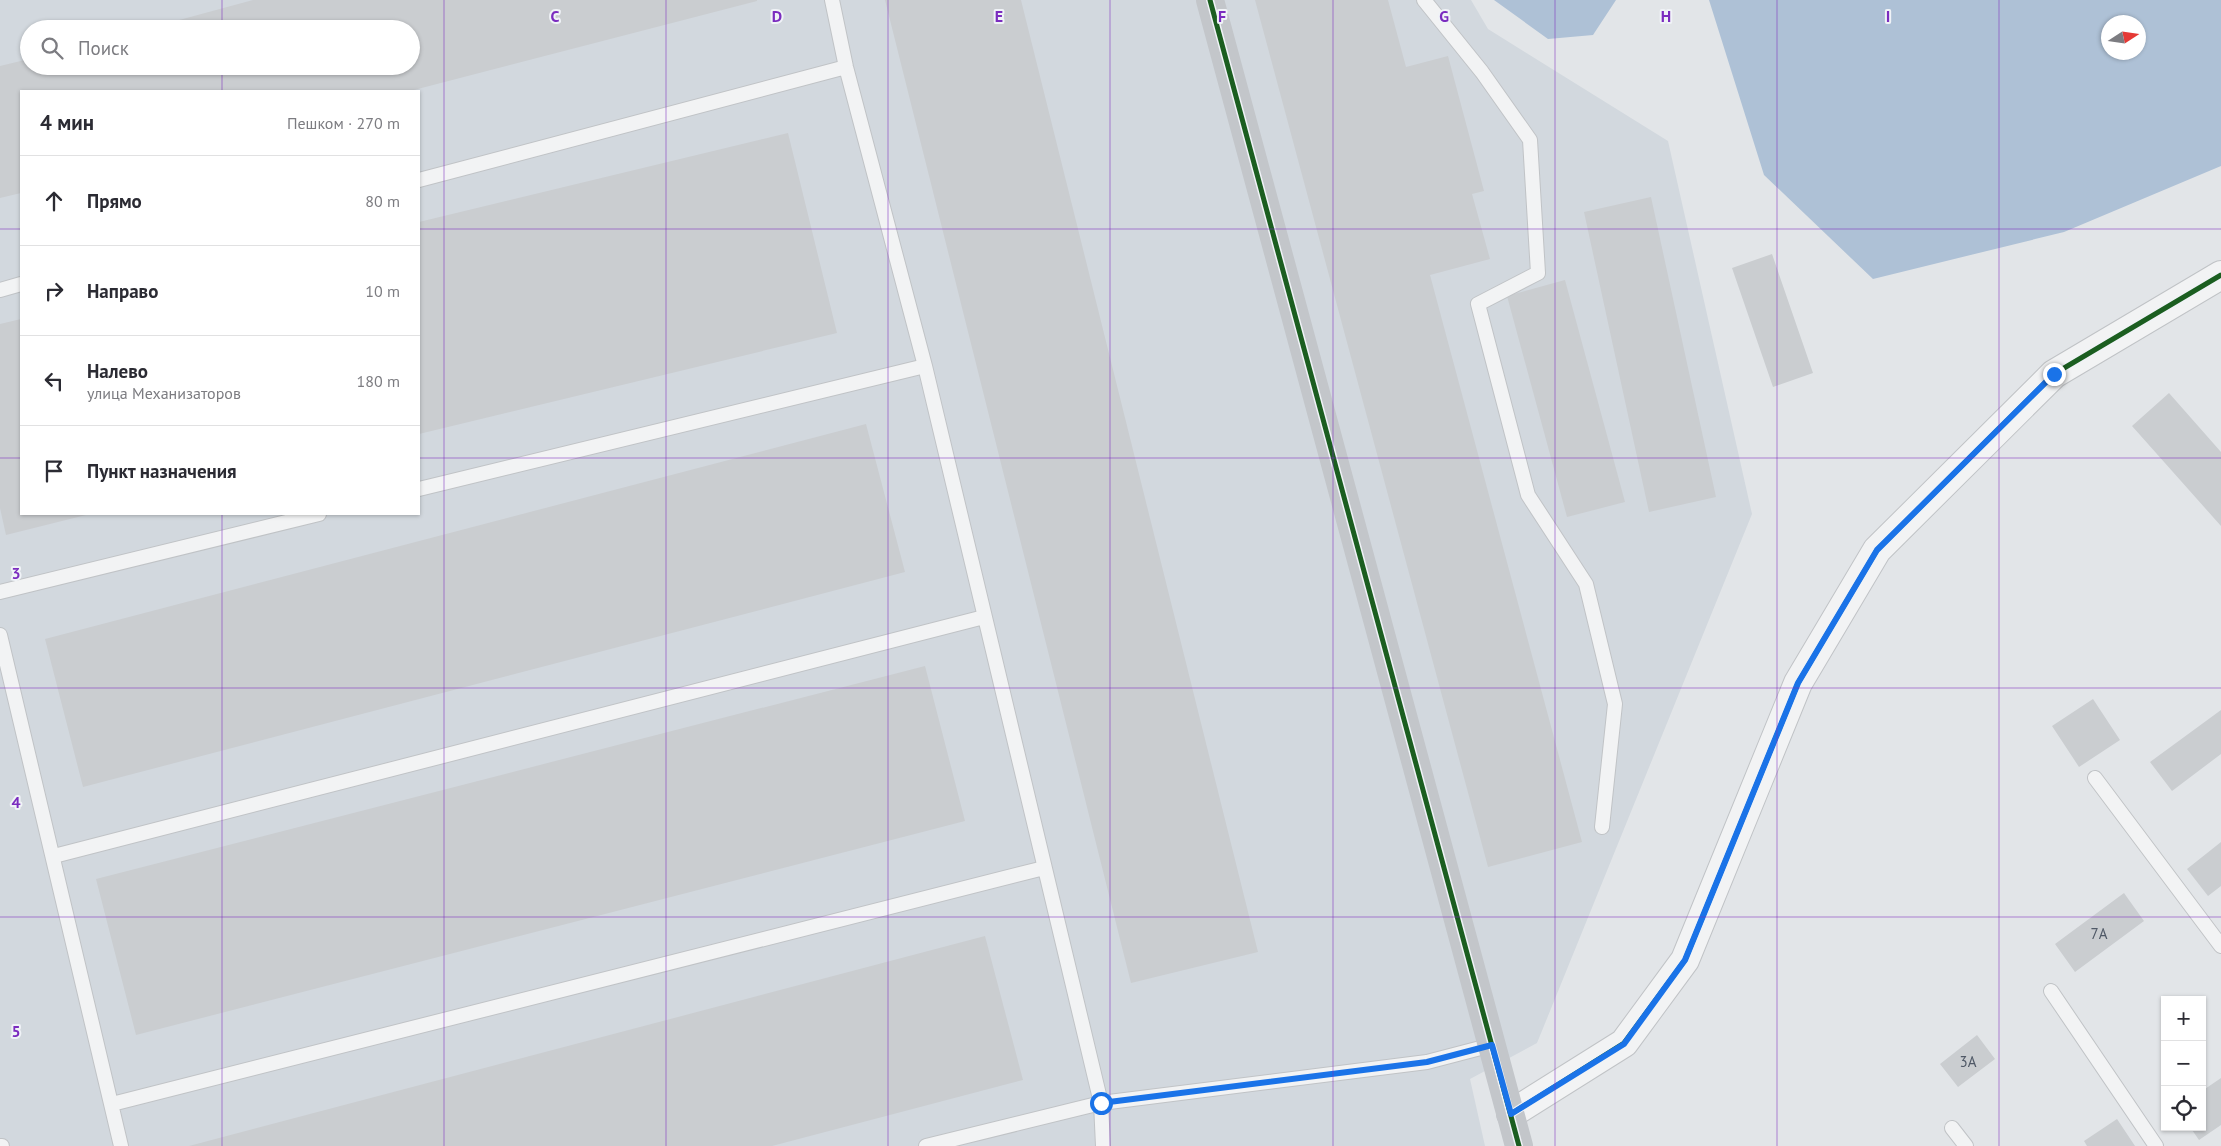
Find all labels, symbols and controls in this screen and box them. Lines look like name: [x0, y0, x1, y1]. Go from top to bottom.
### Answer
text: C: [551, 6, 560, 26]
text: D: [772, 6, 782, 26]
text: E: [995, 6, 1003, 26]
text: F: [1218, 6, 1226, 26]
text: G: [1439, 6, 1449, 26]
text: H: [1661, 6, 1671, 26]
text: I: [1886, 6, 1890, 26]
north arrow: [2101, 15, 2146, 60]
search box: [20, 20, 420, 75]
icon: search: [38, 34, 66, 62]
text: Поиск: [78, 36, 129, 60]
text: 4 мин: [40, 109, 94, 136]
text: Пешком · 270 m: [287, 113, 400, 133]
icon: ahead: [40, 187, 68, 215]
text: Прямо: [87, 189, 142, 213]
text: 80 m: [365, 191, 400, 211]
icon: right: [40, 277, 68, 305]
text: Направо: [87, 279, 158, 303]
text: 10 m: [365, 281, 400, 301]
text: Налево: [87, 359, 148, 383]
route end: [2043, 363, 2066, 386]
icon: left: [40, 367, 68, 395]
text: 180 m: [357, 371, 400, 391]
text: улица Механизаторов: [87, 383, 241, 403]
icon: arrive: [40, 457, 68, 485]
text: Пункт назначения: [87, 459, 237, 483]
text: 3: [11, 563, 21, 583]
text: 4: [11, 792, 21, 812]
house number: 7А: [2091, 924, 2108, 943]
map controls: [2161, 996, 2206, 1131]
button: +: [2161, 996, 2206, 1041]
text: 5: [11, 1021, 21, 1041]
button: −: [2161, 1041, 2206, 1086]
house number: 3А: [1960, 1052, 1977, 1071]
button: locate: [2161, 1086, 2206, 1131]
route start: [1090, 1092, 1113, 1115]

